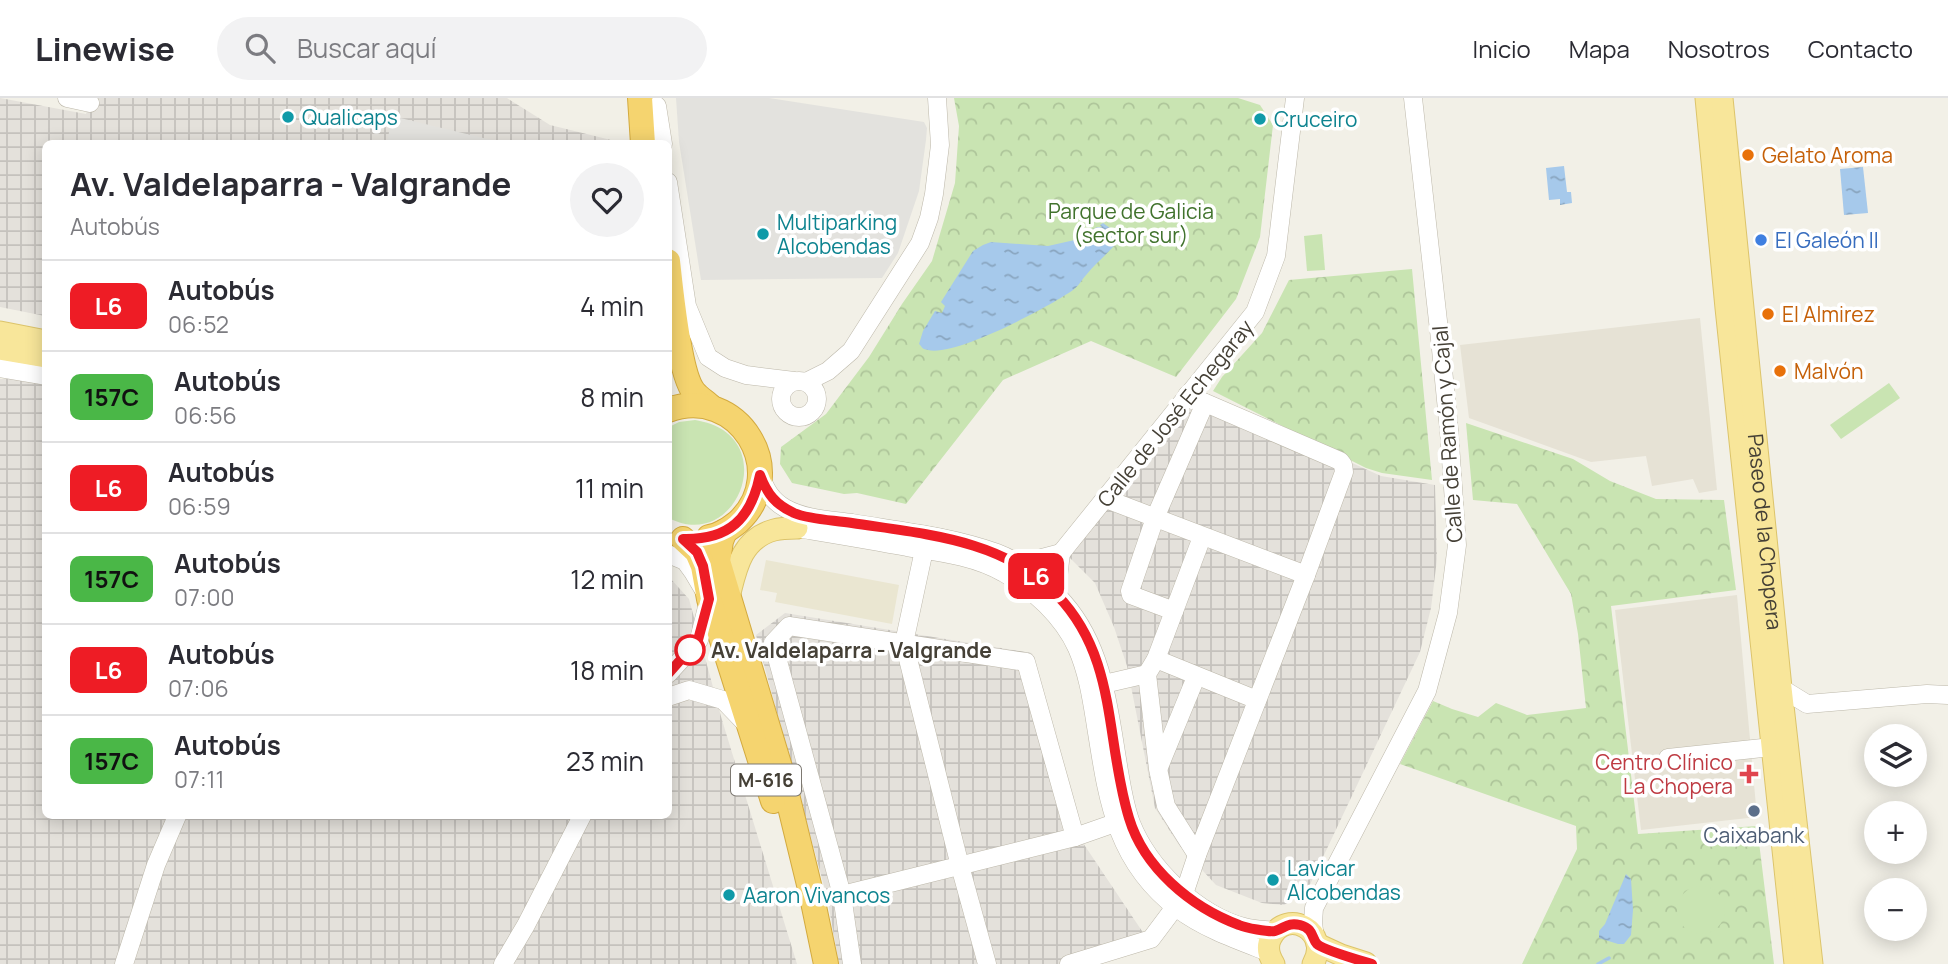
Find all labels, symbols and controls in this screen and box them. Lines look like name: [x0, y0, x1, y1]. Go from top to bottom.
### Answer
search box: [217, 17, 707, 80]
text: Linewise: [35, 26, 175, 71]
icon: search: [241, 29, 279, 67]
text: Buscar aquí: [297, 30, 437, 66]
text: Inicio: [1473, 32, 1531, 65]
text: Mapa: [1569, 32, 1630, 65]
text: Nosotros: [1668, 32, 1770, 65]
text: Contacto: [1808, 32, 1913, 65]
place label: Qualicaps: [302, 103, 398, 131]
place label: Cruceiro: [1274, 105, 1357, 133]
marker: Qualicaps: [280, 109, 296, 125]
marker: Cruceiro: [1252, 111, 1268, 127]
place label: Gelato Aroma: [1762, 141, 1893, 169]
marker: Gelato Aroma: [1740, 147, 1756, 163]
text: Av. Valdelaparra - Valgrande: [70, 161, 511, 206]
button: heart: [570, 163, 644, 237]
park label: Parque de Galicia (sector sur): [1048, 197, 1214, 249]
place label: Multiparking Alcobendas: [777, 208, 897, 260]
text: Autobús: [70, 210, 160, 242]
marker: Multiparking Alcobendas: [755, 226, 771, 242]
place label: El Galeón II: [1775, 226, 1879, 254]
marker: El Galeón II: [1753, 232, 1769, 248]
text: Autobús: [168, 272, 275, 308]
text: 4 min: [580, 288, 644, 324]
text: L6: [95, 289, 122, 322]
place label: El Almirez: [1782, 300, 1875, 328]
marker: El Almirez: [1760, 306, 1776, 322]
text: 06:52: [168, 308, 229, 340]
street label: Calle de José Echegaray: [1091, 314, 1259, 512]
street label: Calle de Ramón y Cajal: [1425, 325, 1469, 543]
place label: Malvón: [1794, 357, 1863, 385]
text: Autobús: [174, 363, 281, 399]
marker: Malvón: [1772, 363, 1788, 379]
text: 8 min: [580, 379, 644, 415]
text: 157C: [84, 380, 139, 413]
text: 06:56: [174, 399, 237, 431]
street label: Paseo de la Chopera: [1742, 432, 1789, 631]
text: Autobús: [168, 454, 275, 490]
text: 11 min: [575, 470, 644, 506]
text: L6: [95, 471, 122, 504]
text: 06:59: [168, 490, 231, 522]
text: Autobús: [174, 545, 281, 581]
line badge: L6: [1004, 553, 1068, 599]
text: L6: [1022, 559, 1050, 592]
text: 12 min: [570, 561, 644, 597]
text: 157C: [84, 562, 139, 595]
text: 07:00: [174, 581, 235, 613]
marker: Av. Valdelaparra - Valgrande: [675, 635, 705, 665]
text: Autobús: [168, 636, 275, 672]
place label: Av. Valdelaparra - Valgrande: [711, 636, 992, 664]
text: 18 min: [570, 652, 644, 688]
text: L6: [95, 653, 122, 686]
text: 07:06: [168, 672, 229, 704]
map controls: [1864, 724, 1927, 941]
button: layers: [1864, 724, 1927, 787]
text: Autobús: [174, 727, 281, 763]
text: 23 min: [566, 743, 644, 779]
text: 157C: [84, 744, 139, 777]
place label: Centro Clínico La Chopera: [1595, 748, 1733, 800]
text: 07:11: [174, 763, 225, 795]
road number: M-616: [731, 764, 801, 796]
marker: Centro Clínico La Chopera: [1739, 764, 1759, 784]
button: +: [1864, 801, 1927, 864]
marker: Caixabank: [1746, 803, 1762, 819]
place label: Caixabank: [1704, 821, 1805, 849]
place label: Lavicar Alcobendas: [1287, 854, 1401, 906]
marker: Lavicar Alcobendas: [1265, 872, 1281, 888]
button: −: [1864, 878, 1927, 941]
place label: Aaron Vivancos: [743, 881, 890, 909]
marker: Aaron Vivancos: [721, 887, 737, 903]

